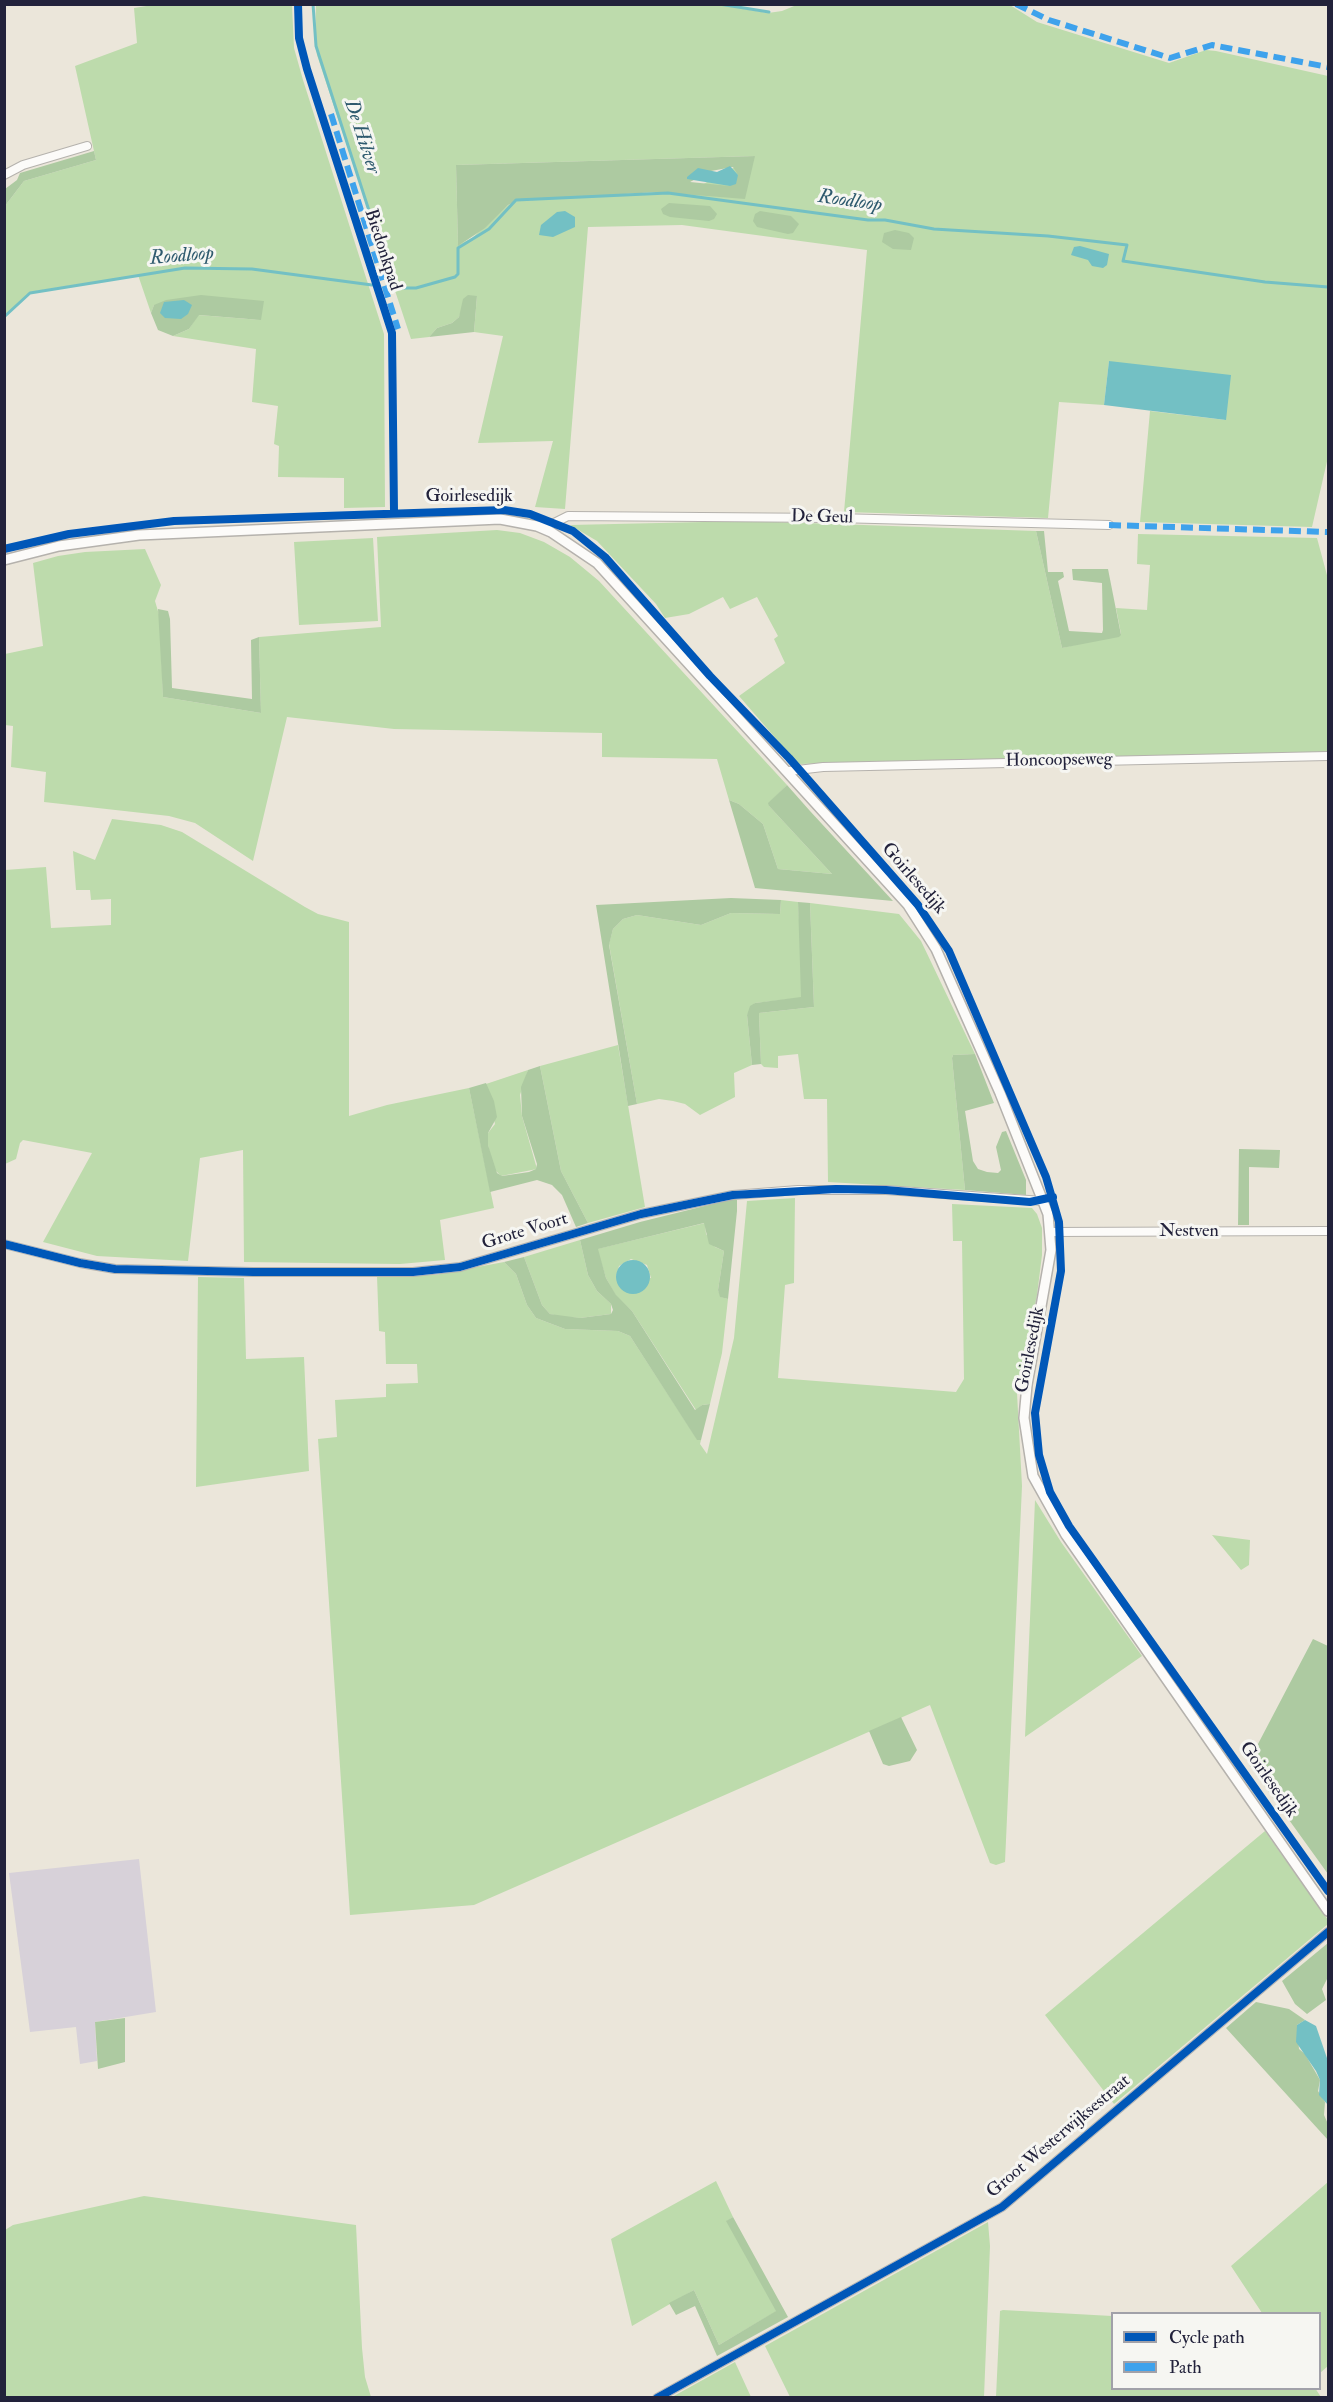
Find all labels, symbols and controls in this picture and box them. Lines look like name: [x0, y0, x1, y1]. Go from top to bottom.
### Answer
water label: De Hilver: [338, 97, 384, 177]
water label: Roodloop: [816, 186, 884, 218]
street label: Biedonkpad: [359, 206, 405, 294]
water label: Roodloop: [149, 242, 215, 272]
street label: Goirlesedijk: [425, 486, 513, 508]
street label: De Geul: [791, 507, 853, 529]
street label: Honcoopseweg: [1005, 749, 1113, 773]
street label: Goirlesedijk: [876, 839, 950, 919]
street label: Grote Voort: [479, 1209, 571, 1255]
street label: Nestven: [1159, 1221, 1219, 1243]
street label: Goirlesedijk: [1012, 1305, 1050, 1395]
street label: Goirlesedijk: [1234, 1738, 1302, 1822]
street label: Groot Westerwijksestraat: [983, 2071, 1135, 2203]
legend: [1111, 2312, 1321, 2390]
text: Cycle path: [1169, 2326, 1245, 2349]
text: Path: [1169, 2356, 1202, 2379]

